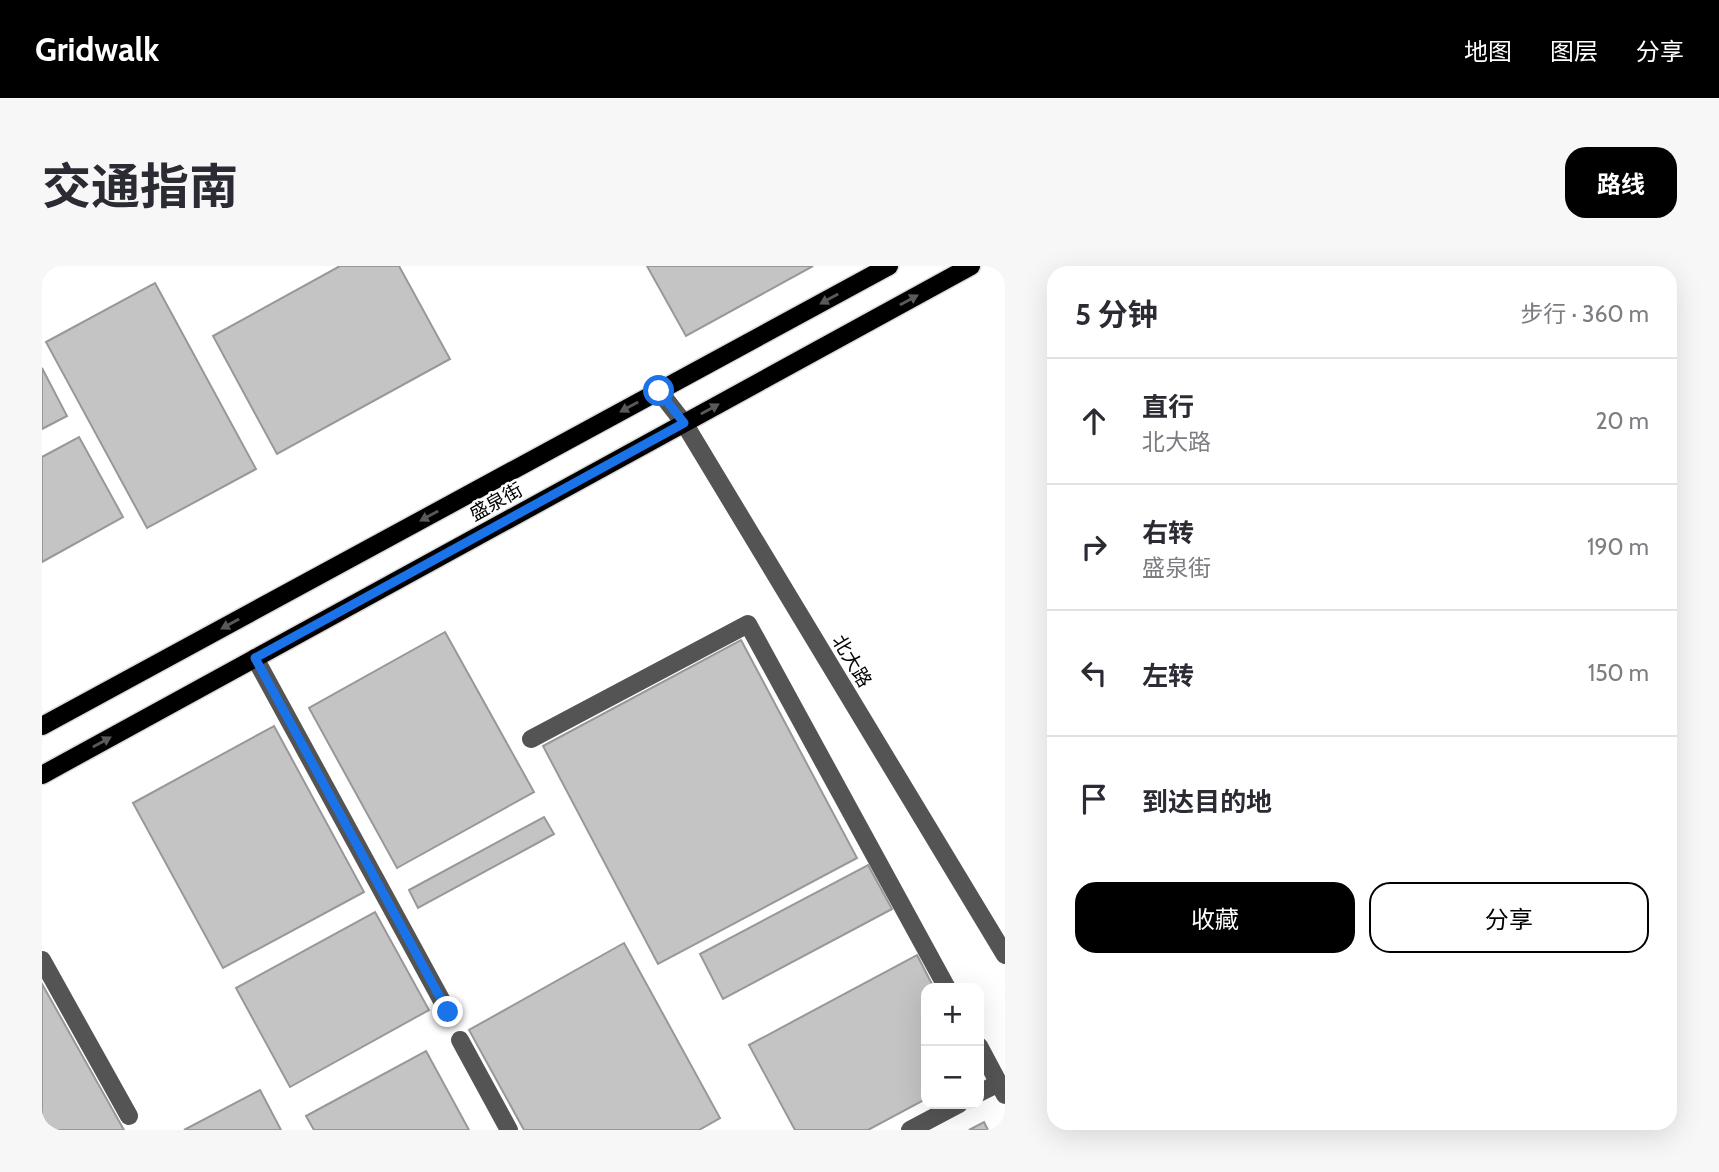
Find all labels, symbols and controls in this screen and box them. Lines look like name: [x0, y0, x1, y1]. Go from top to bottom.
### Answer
text: Gridwalk: [35, 29, 159, 69]
text: 地图: [1464, 37, 1512, 66]
text: 图层: [1550, 37, 1598, 66]
text: 分享: [1636, 37, 1684, 66]
button: 路线: [1565, 147, 1677, 218]
text: 交通指南: [42, 157, 238, 216]
one-way arrow: [819, 293, 839, 304]
one-way arrow: [899, 294, 919, 306]
text: 5 分钟: [1075, 296, 1158, 333]
text: 步行 · 360 m: [1520, 300, 1649, 328]
route start: [643, 375, 674, 406]
text: 直行: [1142, 391, 1194, 423]
one-way arrow: [620, 401, 639, 413]
icon: ahead: [1075, 402, 1113, 440]
one-way arrow: [700, 403, 719, 415]
text: 20 m: [1596, 407, 1649, 435]
text: 北大路: [1142, 428, 1211, 456]
street label: 盛泉街: [465, 478, 527, 526]
one-way arrow: [420, 510, 439, 522]
text: 右转: [1142, 517, 1194, 549]
icon: right: [1075, 528, 1113, 566]
text: 190 m: [1587, 533, 1649, 561]
text: 盛泉街: [1142, 554, 1211, 582]
one-way arrow: [219, 618, 239, 630]
street label: 北大路: [827, 631, 877, 691]
icon: left: [1075, 654, 1113, 692]
text: 150 m: [1588, 659, 1649, 687]
text: 左转: [1142, 660, 1194, 692]
one-way arrow: [92, 736, 112, 748]
icon: arrive: [1075, 780, 1113, 818]
text: 到达目的地: [1142, 786, 1272, 818]
button: 收藏: [1075, 882, 1355, 953]
button: 分享: [1369, 882, 1649, 953]
map controls: [921, 983, 984, 1109]
button: +: [921, 983, 984, 1046]
route end: [432, 996, 463, 1027]
button: −: [921, 1046, 984, 1109]

